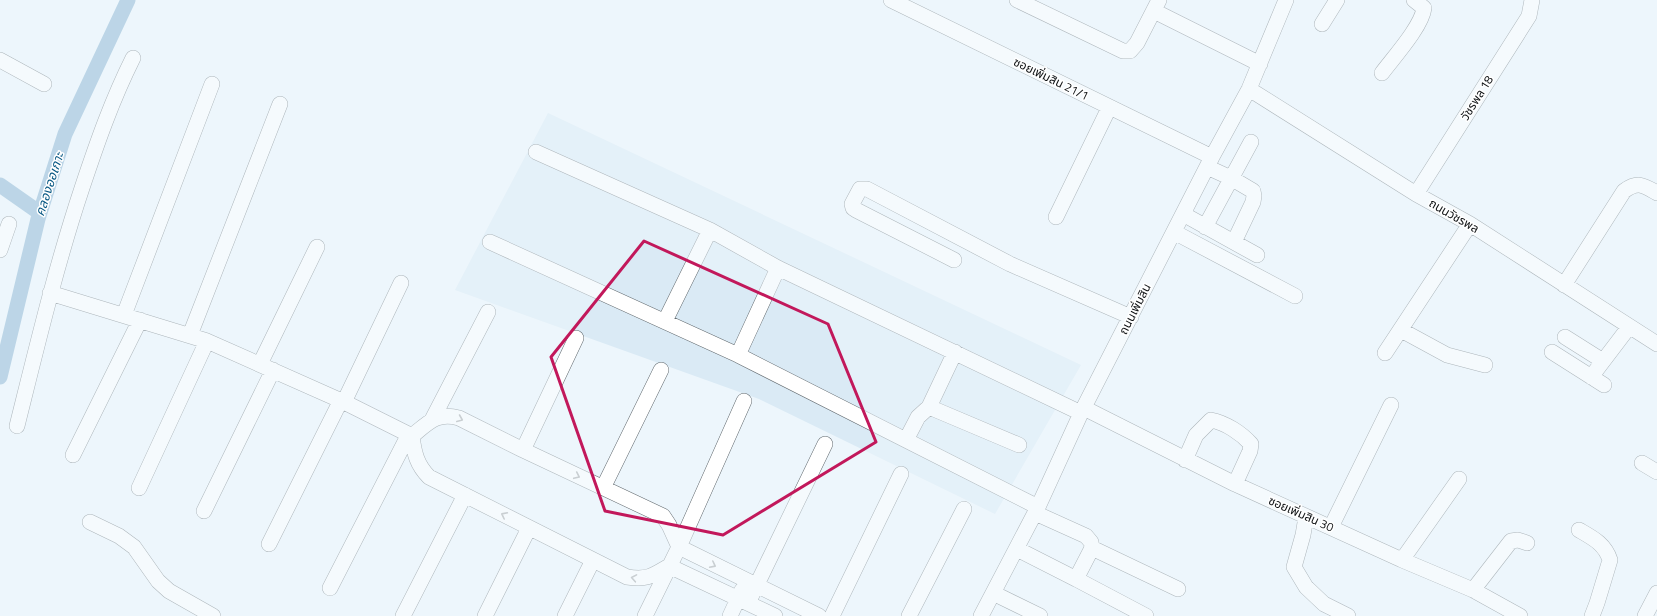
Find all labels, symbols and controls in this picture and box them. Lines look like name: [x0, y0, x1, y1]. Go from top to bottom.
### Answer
street label: ซอยเพิ่มสิน 21/1: [1010, 52, 1092, 105]
street label: วัชรพล 18: [1455, 71, 1498, 124]
water label: คลองออเกาะ: [29, 148, 69, 219]
street label: ถนนวัชรพล: [1425, 193, 1483, 238]
street label: ถนนเพิ่มสิน: [1114, 280, 1156, 338]
one-way arrow: [457, 415, 464, 423]
one-way arrow: [573, 471, 581, 479]
street label: ซอยเพิ่มสิน 30: [1265, 491, 1337, 537]
one-way arrow: [501, 512, 509, 520]
one-way arrow: [709, 560, 717, 568]
one-way arrow: [630, 574, 637, 583]

